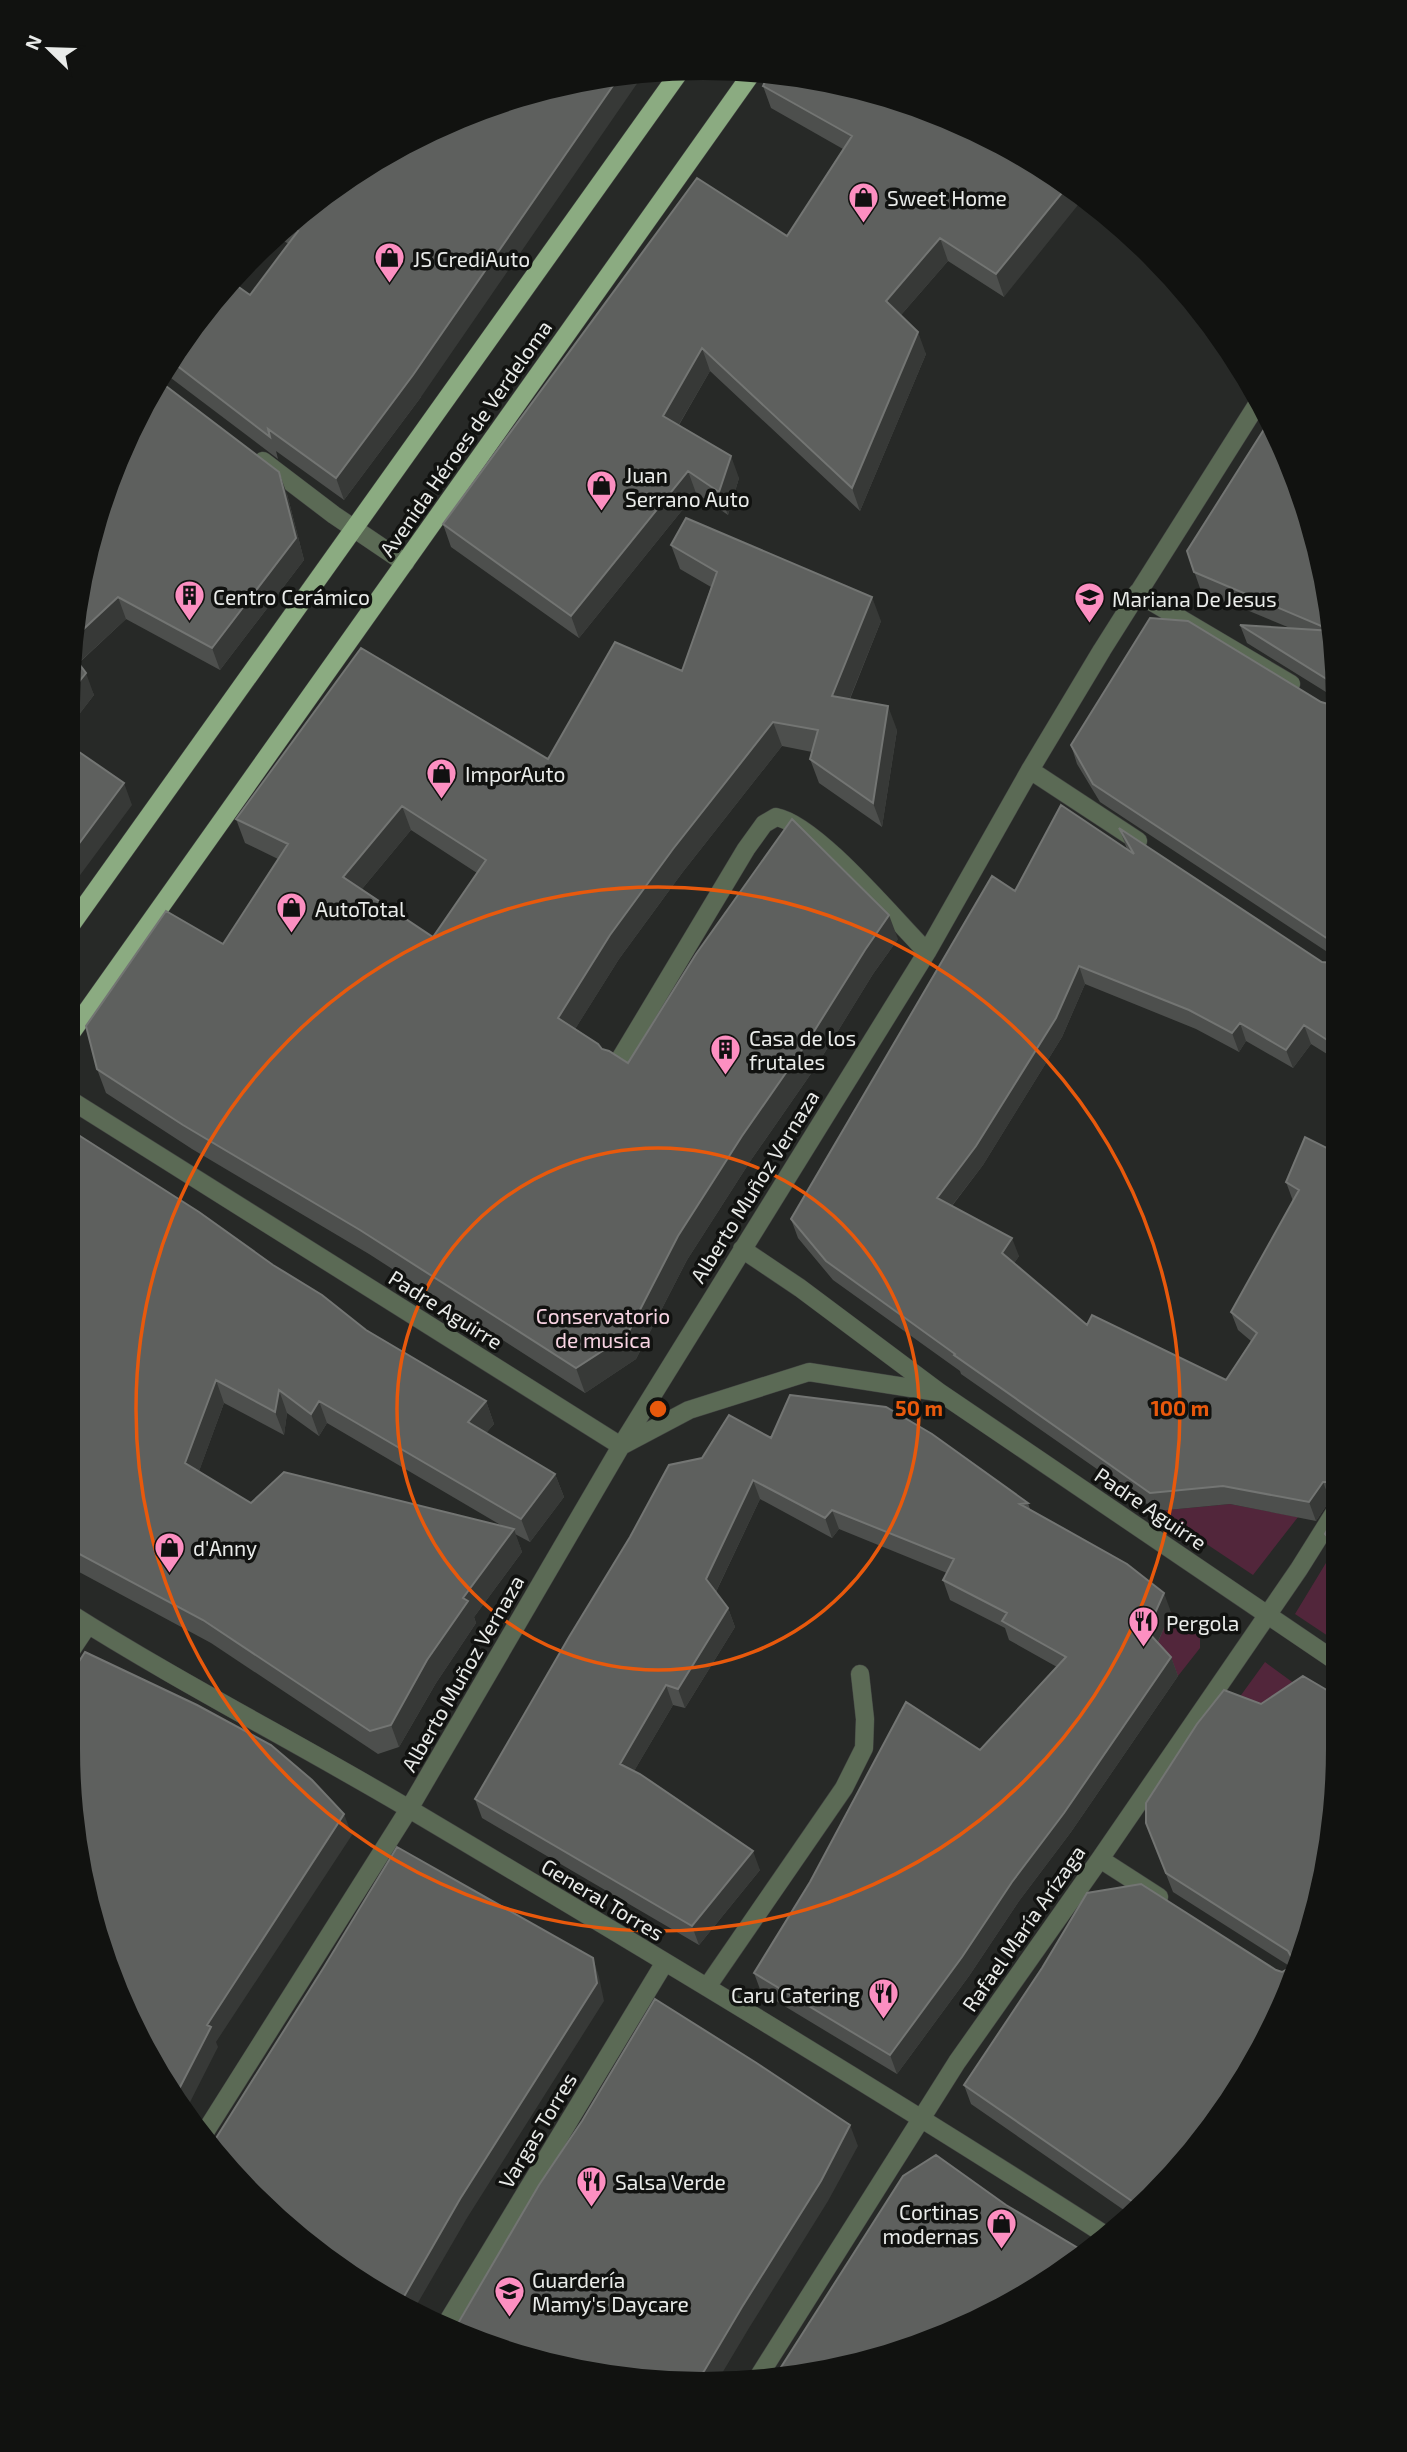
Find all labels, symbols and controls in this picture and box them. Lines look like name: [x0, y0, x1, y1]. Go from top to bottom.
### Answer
north arrow: [14, 14, 84, 84]
text: N: [20, 31, 46, 53]
shop icon: Sweet Home: [847, 180, 881, 224]
place label: Sweet Home: [887, 185, 1007, 210]
shop icon: JS CrediAuto: [373, 241, 407, 285]
place label: JS CrediAuto: [413, 246, 530, 271]
street label: Avenida Héroes de Verdeloma: [374, 315, 556, 561]
place label: Juan Serrano Auto: [625, 462, 750, 511]
shop icon: Juan Serrano Auto: [585, 469, 619, 513]
building icon: Centro Cerámico: [173, 579, 207, 623]
school or university icon: Mariana De Jesus: [1072, 581, 1106, 625]
place label: Centro Cerámico: [213, 584, 370, 609]
place label: Mariana De Jesus: [1112, 586, 1277, 611]
shop icon: ImporAuto: [425, 756, 459, 800]
place label: ImporAuto: [465, 761, 566, 786]
shop icon: AutoTotal: [275, 891, 309, 935]
place label: AutoTotal: [315, 896, 406, 921]
place label: Casa de los frutales: [749, 1025, 856, 1074]
building icon: Casa de los frutales: [709, 1032, 743, 1076]
street label: Alberto Muñoz Vernaza: [684, 1085, 824, 1287]
street label: Padre Aguirre: [385, 1264, 507, 1354]
park label: Conservatorio de musica: [536, 1303, 670, 1352]
text: 50 m: [895, 1395, 943, 1420]
text: 100 m: [1151, 1395, 1209, 1420]
centre of rings: [646, 1397, 670, 1421]
street label: Padre Aguirre: [1090, 1461, 1212, 1555]
shop icon: d'Anny: [153, 1530, 187, 1574]
place label: d'Anny: [193, 1535, 257, 1560]
street label: Alberto Muñoz Vernaza: [396, 1570, 528, 1776]
restaurant icon: Pergola: [1126, 1605, 1160, 1649]
place label: Pergola: [1166, 1610, 1239, 1635]
street label: Rafael María Arízaga: [956, 1840, 1090, 2016]
street label: General Torres: [537, 1853, 669, 1945]
restaurant icon: Caru Catering: [866, 1977, 900, 2021]
place label: Caru Catering: [731, 1982, 860, 2007]
street label: Vargas Torres: [493, 2068, 581, 2192]
restaurant icon: Salsa Verde: [575, 2164, 609, 2208]
place label: Salsa Verde: [615, 2169, 726, 2194]
place label: Cortinas modernas: [883, 2199, 979, 2248]
shop icon: Cortinas modernas: [985, 2206, 1019, 2250]
place label: Guardería Mamy's Daycare: [532, 2267, 689, 2316]
school or university icon: Guardería Mamy's Daycare: [492, 2274, 526, 2318]

